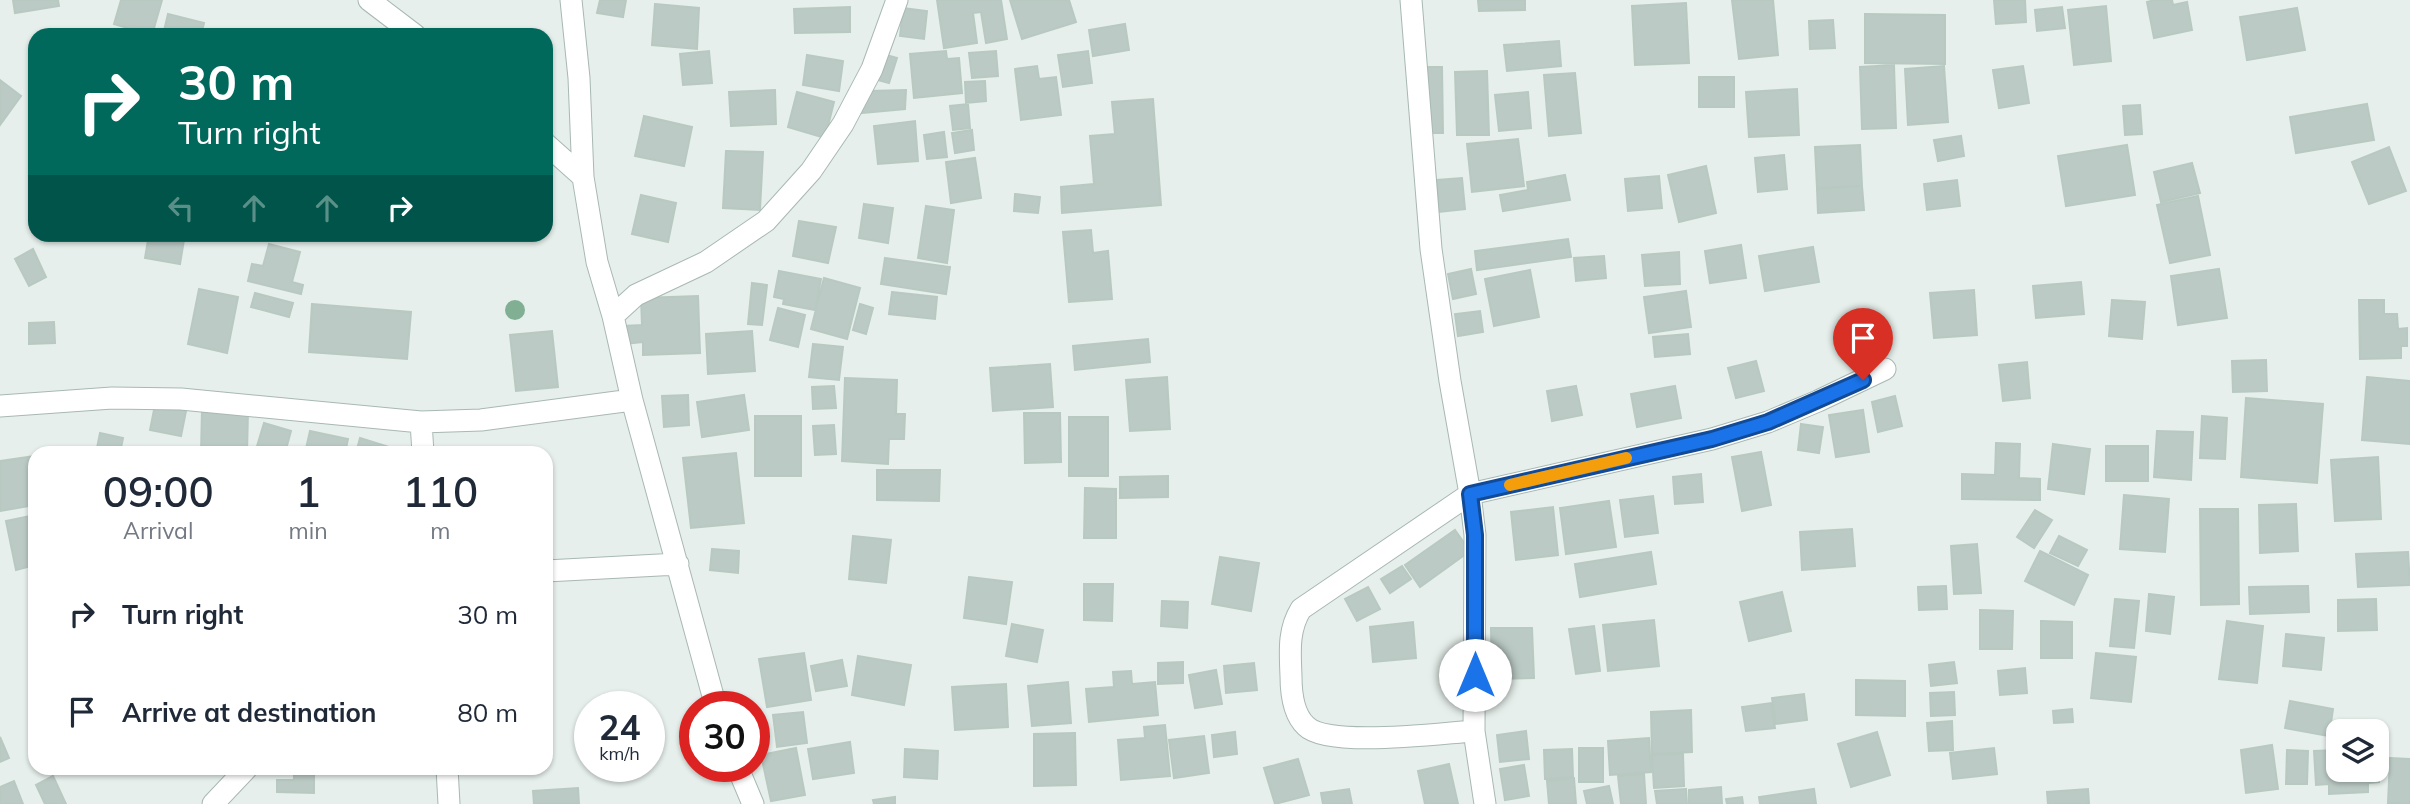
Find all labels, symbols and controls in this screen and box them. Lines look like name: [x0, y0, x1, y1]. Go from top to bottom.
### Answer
text: 30 m: [178, 51, 294, 112]
icon: right: [63, 56, 154, 147]
text: Turn right: [178, 112, 321, 152]
icon: left: [162, 189, 200, 227]
icon: ahead: [235, 189, 273, 227]
icon: ahead: [308, 189, 346, 227]
icon: right: [381, 189, 419, 227]
pin: [1833, 308, 1893, 380]
icon: arrive: [1844, 319, 1882, 357]
text: 09:00: [103, 465, 214, 518]
text: 1: [295, 465, 321, 518]
text: 110: [403, 465, 478, 518]
text: Arrival: [123, 516, 193, 545]
text: min: [288, 516, 328, 545]
text: m: [430, 516, 450, 545]
icon: right: [63, 595, 101, 633]
text: Turn right: [122, 598, 243, 631]
text: 30 m: [457, 598, 518, 631]
position arrow: [1438, 638, 1512, 712]
speed limit sign: 30: [679, 691, 770, 782]
icon: arrive: [63, 693, 101, 731]
text: Arrive at destination: [122, 696, 377, 729]
text: 80 m: [457, 696, 518, 729]
text: 24: [598, 705, 641, 749]
map controls: [2326, 719, 2389, 782]
button: layers: [2326, 719, 2389, 782]
text: km/h: [599, 742, 640, 765]

